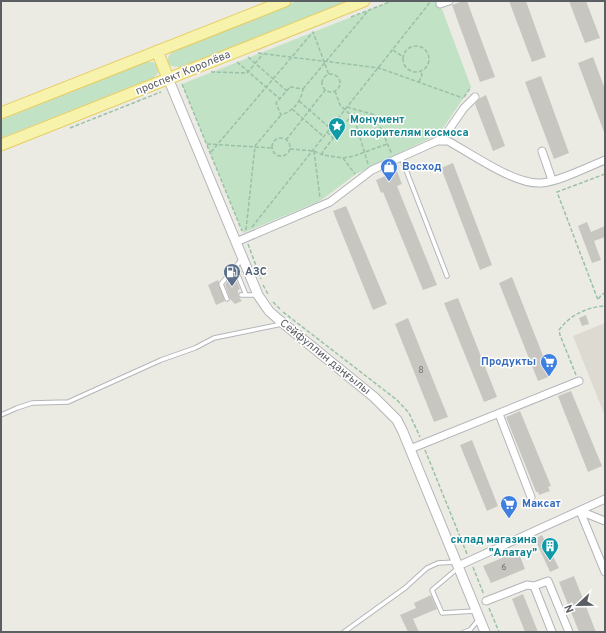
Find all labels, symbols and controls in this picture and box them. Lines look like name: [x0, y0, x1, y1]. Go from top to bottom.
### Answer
street label: проспект Королёва: [133, 47, 233, 98]
place label: Монумент покорителям космоса: [350, 113, 469, 140]
place icon: Монумент покорителям космоса: [327, 116, 347, 141]
shop icon: Восход: [379, 157, 399, 182]
place label: Восход: [402, 160, 442, 174]
fuel station icon: АЗС: [222, 262, 242, 287]
place label: АЗС: [245, 265, 267, 279]
street label: Сейфуллин даңғылы: [277, 316, 373, 398]
supermarket icon: Продукты: [539, 352, 559, 377]
place label: Продукты: [481, 355, 536, 369]
house number: 8: [418, 365, 424, 376]
supermarket icon: Максат: [499, 494, 519, 519]
place label: Максат: [522, 497, 561, 511]
place label: склад магазина "Алатау": [450, 533, 537, 560]
building icon: склад магазина "Алатау": [540, 536, 560, 561]
house number: 6: [501, 562, 507, 573]
north arrow: [558, 585, 598, 625]
text: N: [562, 602, 578, 615]

